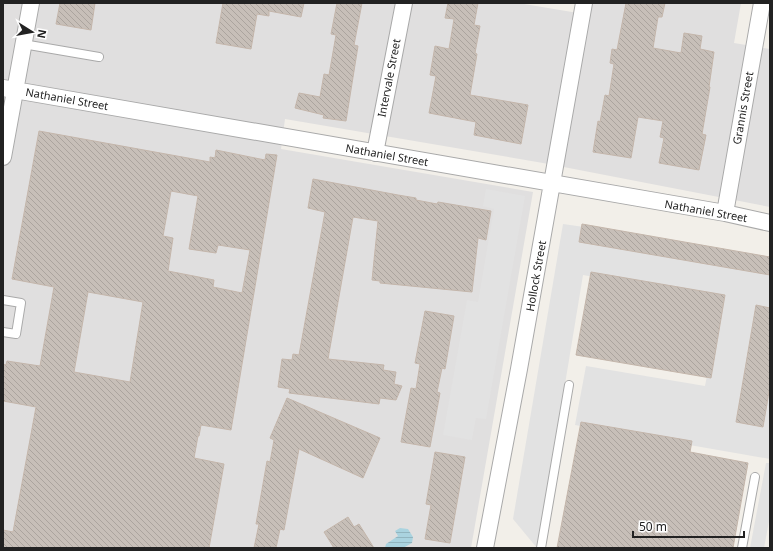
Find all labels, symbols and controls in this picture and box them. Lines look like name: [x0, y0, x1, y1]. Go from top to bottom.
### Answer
north arrow: [12, 12, 52, 52]
text: N: [34, 28, 51, 40]
street label: Intervale Street: [374, 37, 403, 118]
street label: Grannis Street: [729, 70, 756, 146]
street label: Nathaniel Street: [25, 84, 110, 113]
street label: Nathaniel Street: [345, 140, 430, 169]
street label: Nathaniel Street: [664, 196, 749, 225]
street label: Hollock Street: [522, 239, 549, 313]
scale bar: [633, 513, 744, 539]
text: 50 m: [639, 518, 667, 535]

